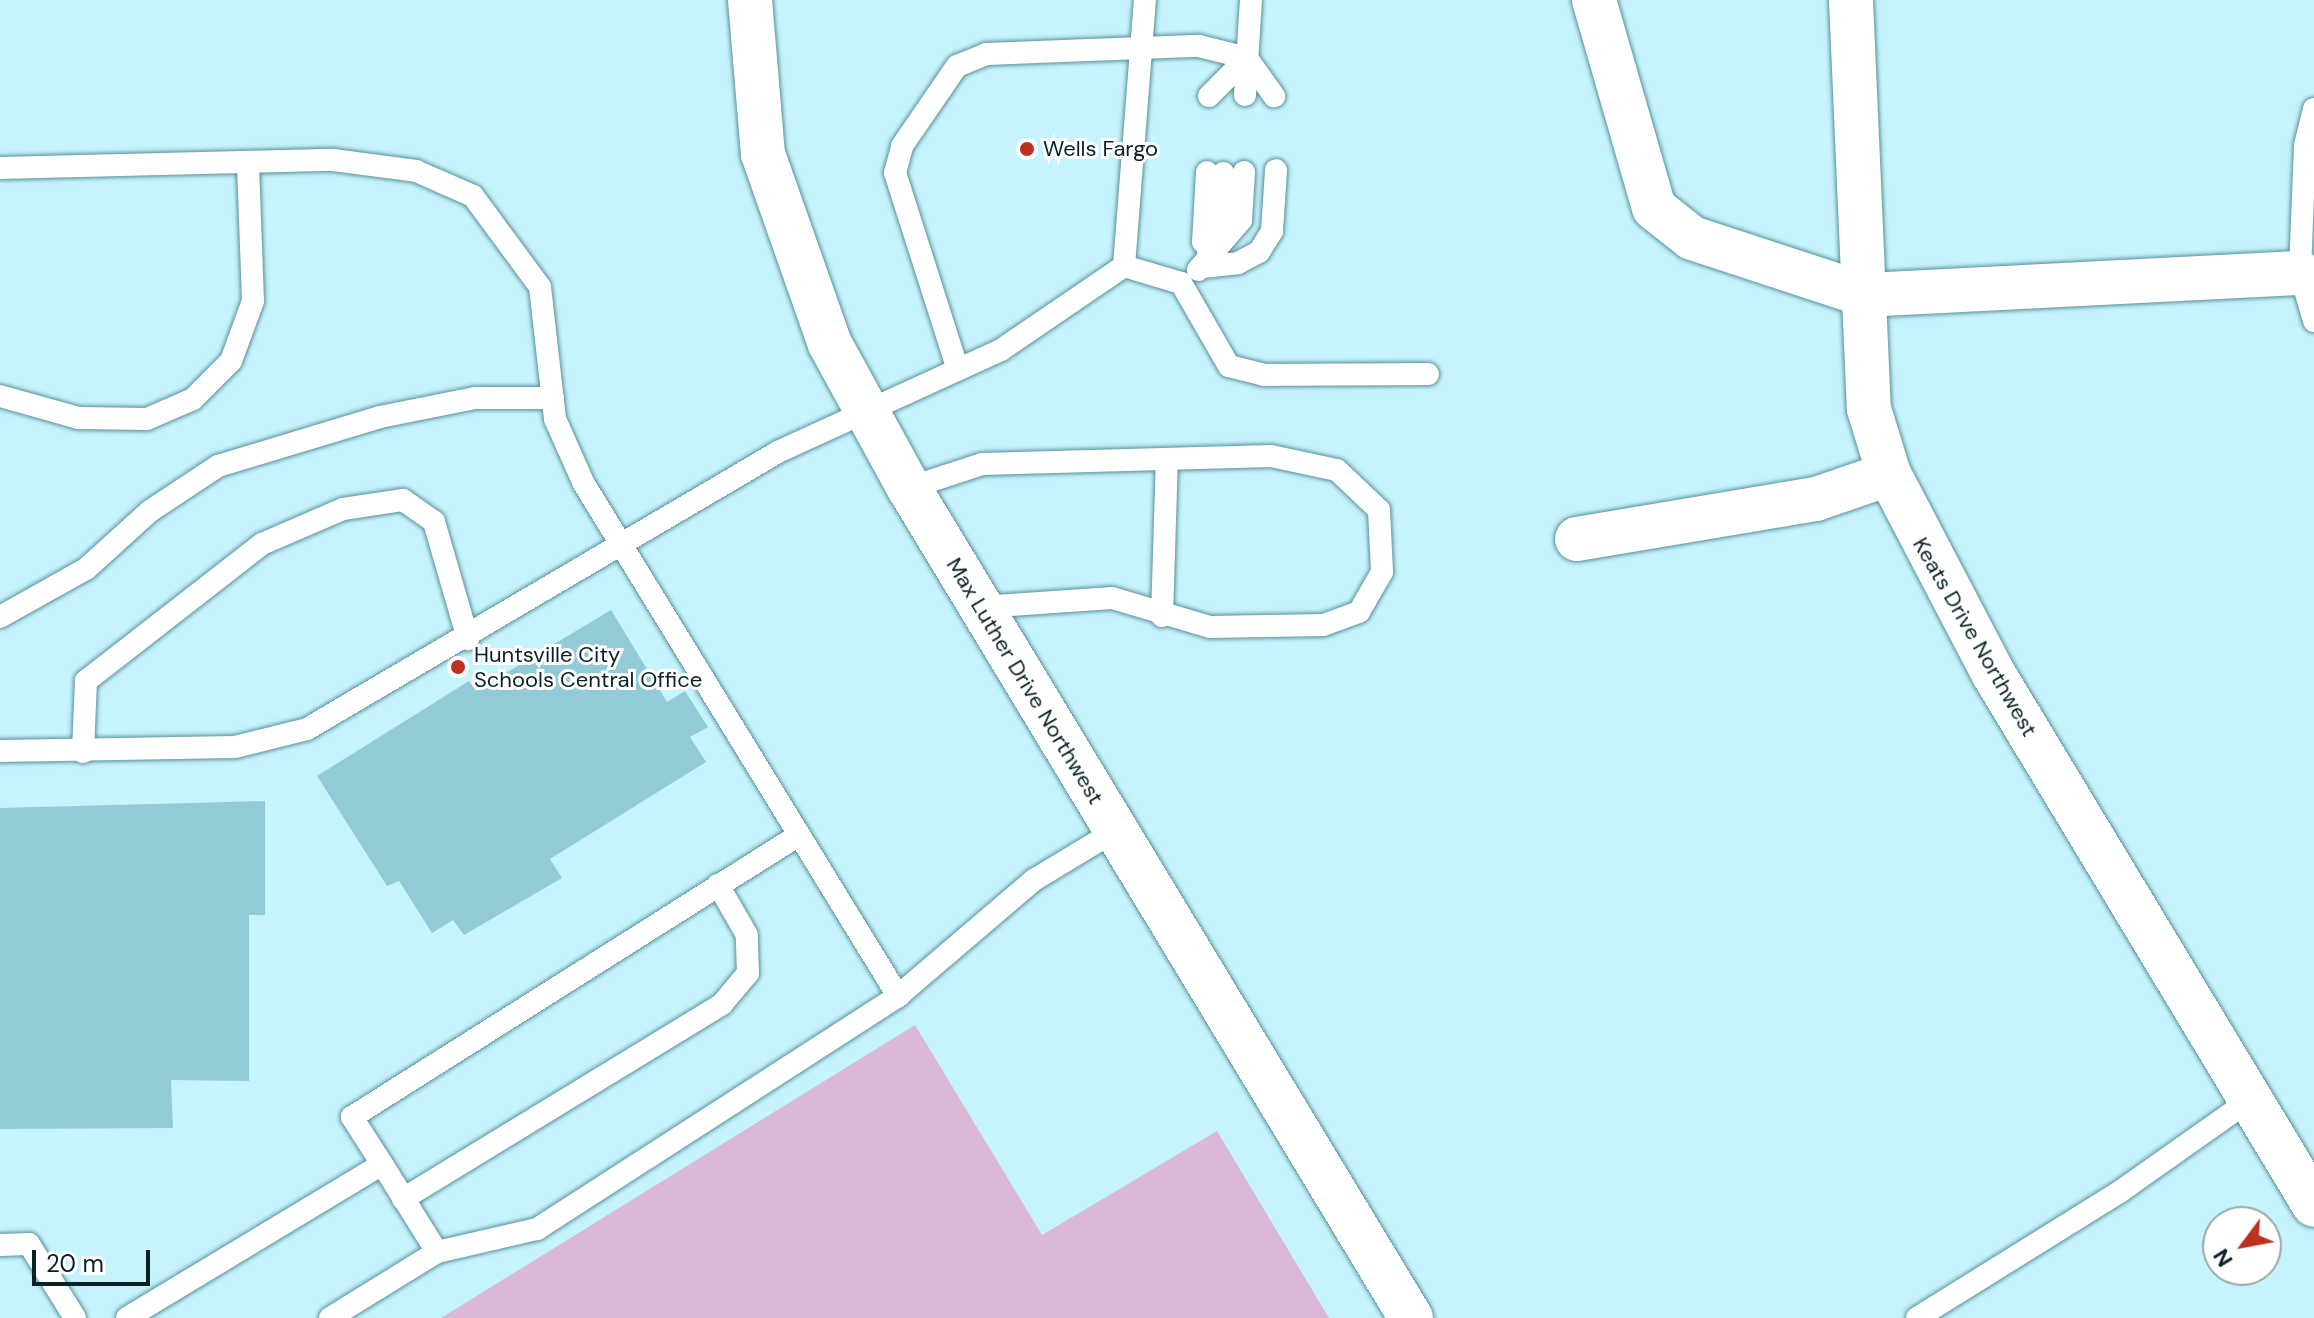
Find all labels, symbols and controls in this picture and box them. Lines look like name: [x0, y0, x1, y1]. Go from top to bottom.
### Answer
place label: Wells Fargo: [1043, 136, 1158, 162]
marker: Wells Fargo: [1018, 140, 1036, 158]
street label: Keats Drive Northwest: [1907, 533, 2043, 741]
street label: Max Luther Drive Northwest: [941, 553, 1109, 809]
place label: Huntsville City Schools Central Office: [474, 641, 702, 692]
marker: Huntsville City Schools Central Office: [449, 658, 467, 676]
north arrow: [2202, 1206, 2282, 1286]
scale bar: [36, 1234, 154, 1284]
text: N: [2206, 1243, 2239, 1272]
text: 20 m: [46, 1248, 104, 1279]

